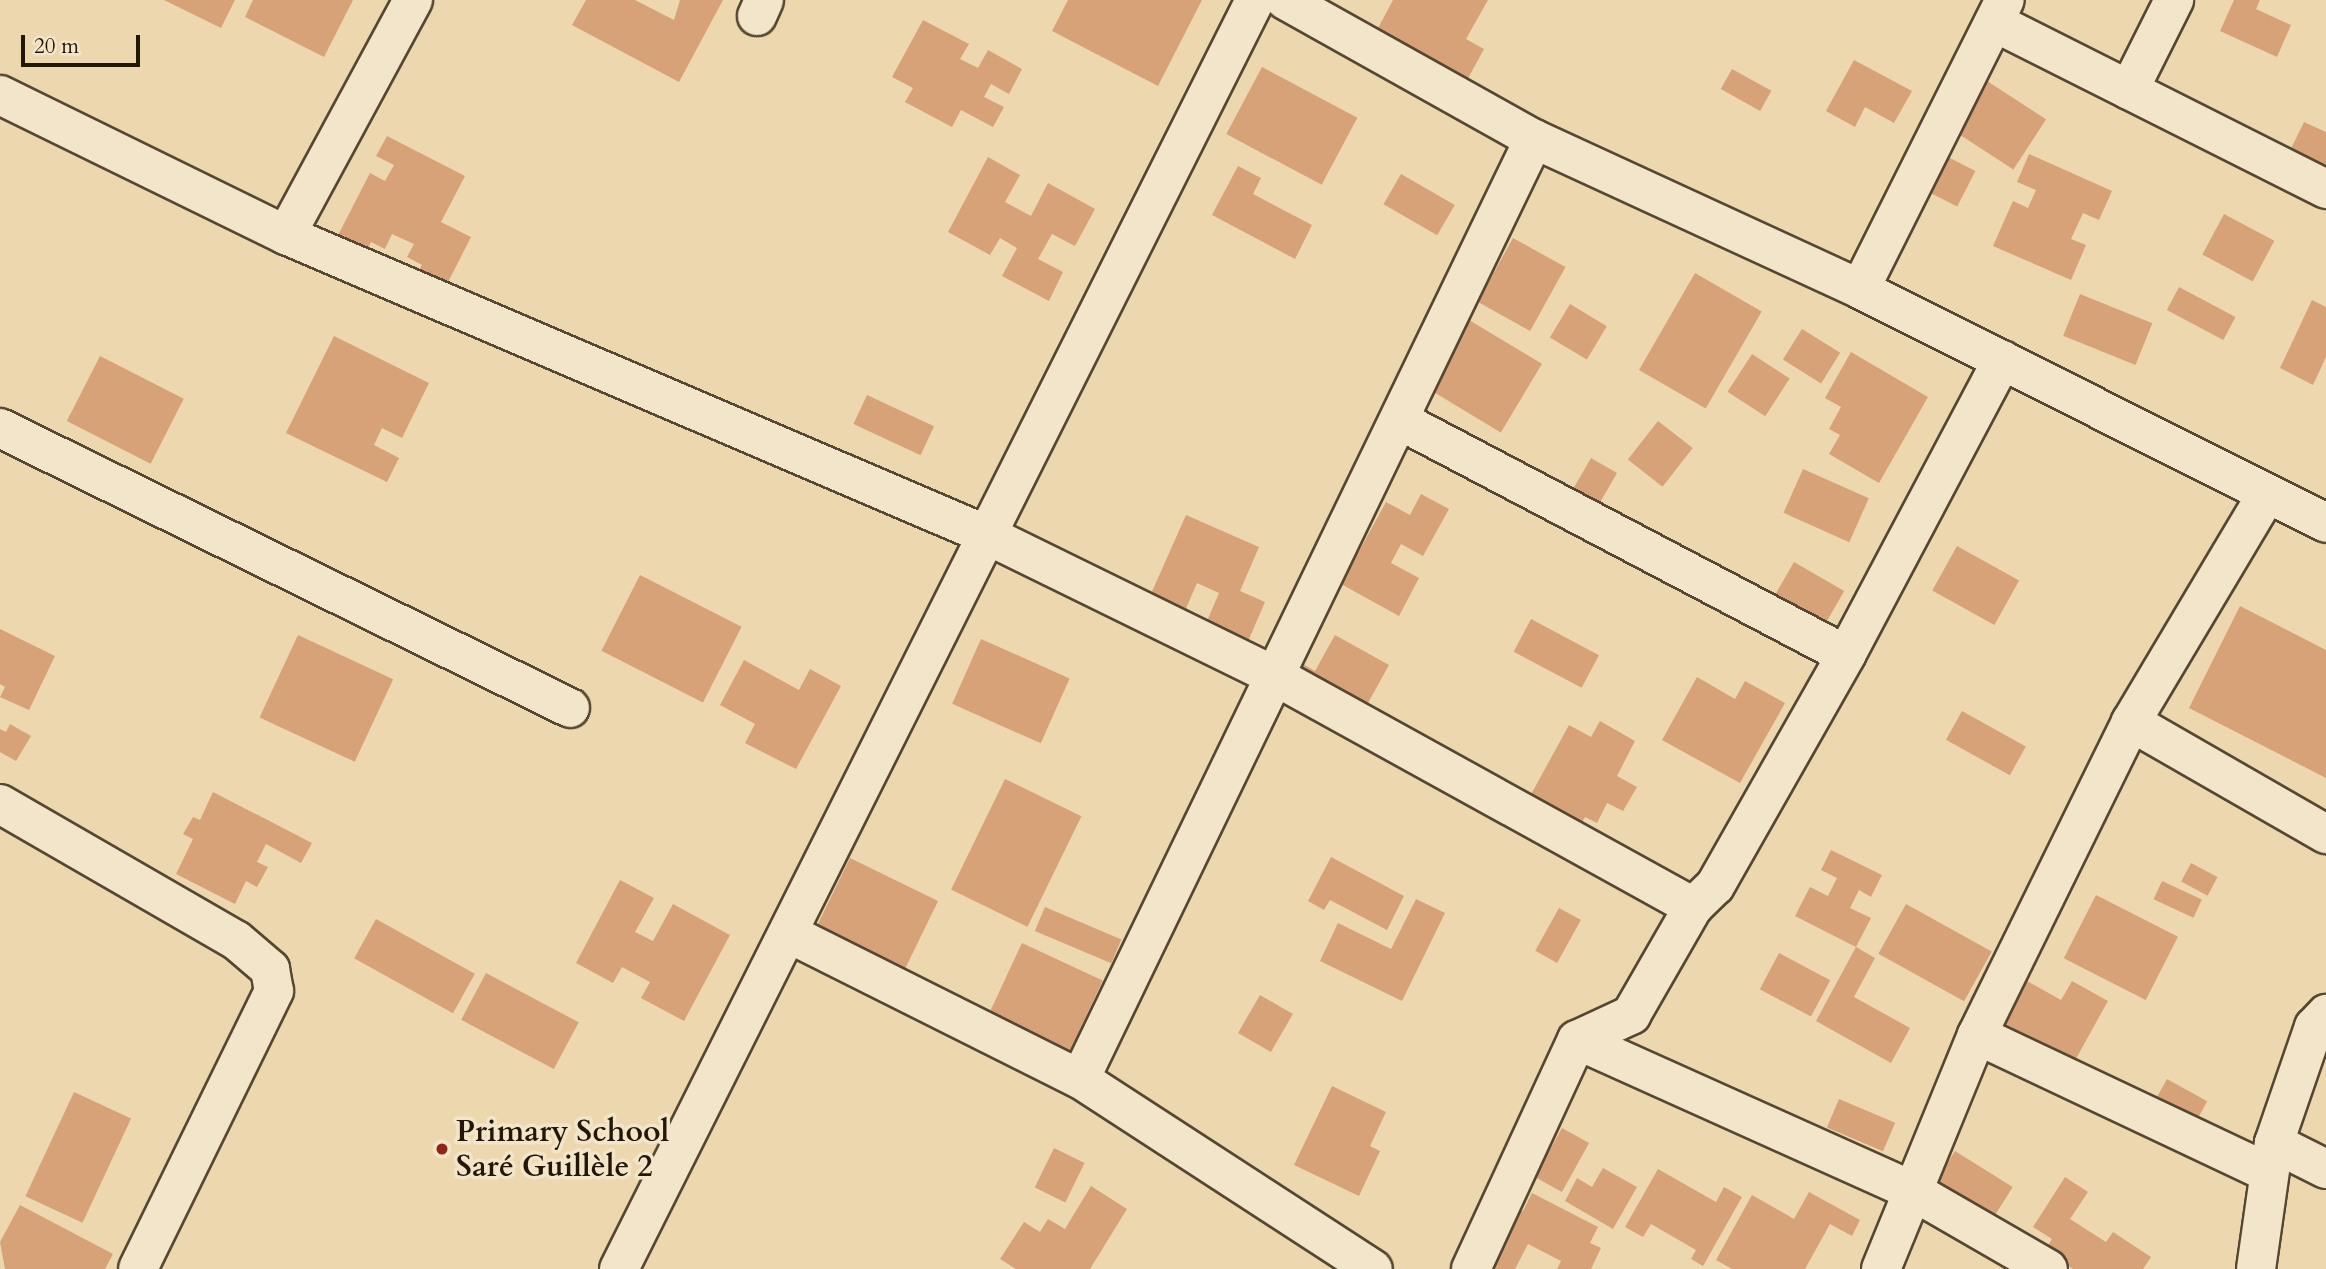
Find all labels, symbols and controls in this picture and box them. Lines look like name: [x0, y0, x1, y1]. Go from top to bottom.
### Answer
scale bar: [24, 21, 144, 65]
text: 20 m: [34, 32, 79, 61]
place label: Primary School Saré Guillèle 2: [456, 1114, 669, 1184]
marker: Primary School Saré Guillèle 2: [434, 1141, 450, 1157]

